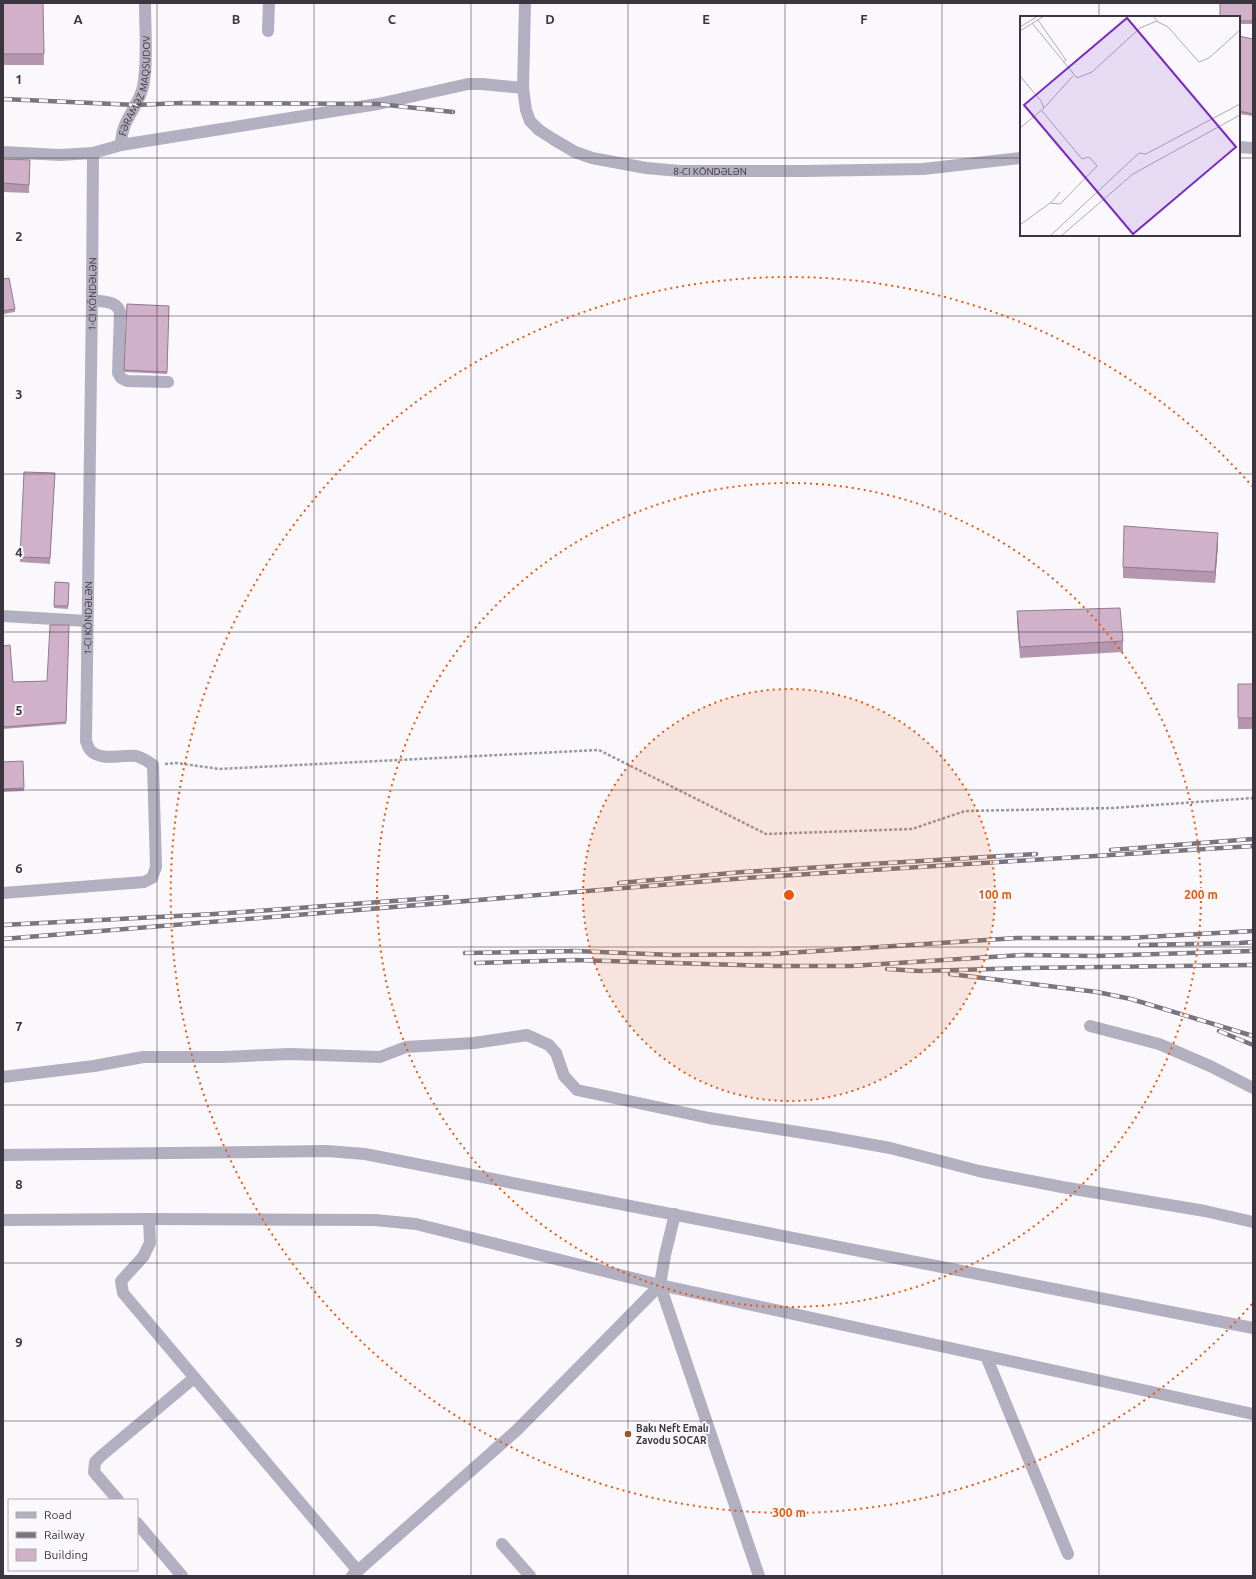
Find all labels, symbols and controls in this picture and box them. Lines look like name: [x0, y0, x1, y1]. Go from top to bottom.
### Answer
text: A: [73, 12, 83, 26]
text: B: [232, 12, 241, 26]
text: C: [388, 12, 397, 26]
text: D: [545, 12, 555, 26]
text: E: [702, 12, 710, 26]
text: F: [860, 12, 868, 26]
inset map: [1020, 16, 1240, 236]
street label: FƏRAMƏZ MAQSUDOV: [116, 35, 151, 137]
text: 1: [15, 72, 23, 86]
street label: 8-CI KÖNDƏLƏN: [673, 165, 747, 177]
text: 2: [15, 229, 23, 243]
street label: 1-CI KÖNDƏLƏN: [86, 257, 98, 331]
text: 3: [15, 387, 23, 401]
text: 4: [15, 545, 23, 559]
street label: 1-CI KÖNDƏLƏN: [82, 581, 94, 655]
text: 5: [15, 703, 23, 717]
text: 6: [15, 861, 23, 875]
centre of rings: [782, 888, 796, 902]
text: 100 m: [978, 888, 1012, 901]
text: 200 m: [1184, 888, 1218, 901]
text: 7: [15, 1019, 23, 1033]
text: 8: [15, 1177, 23, 1191]
text: 9: [15, 1335, 23, 1349]
place label: Bakı Neft Emalı Zavodu SOCAR: [636, 1423, 709, 1446]
marker: Bakı Neft Emalı Zavodu SOCAR: [623, 1429, 633, 1439]
legend: [8, 1499, 138, 1571]
text: 300 m: [772, 1506, 806, 1519]
text: Road: [44, 1508, 72, 1521]
text: Railway: [44, 1528, 85, 1541]
text: Building: [44, 1548, 88, 1561]

